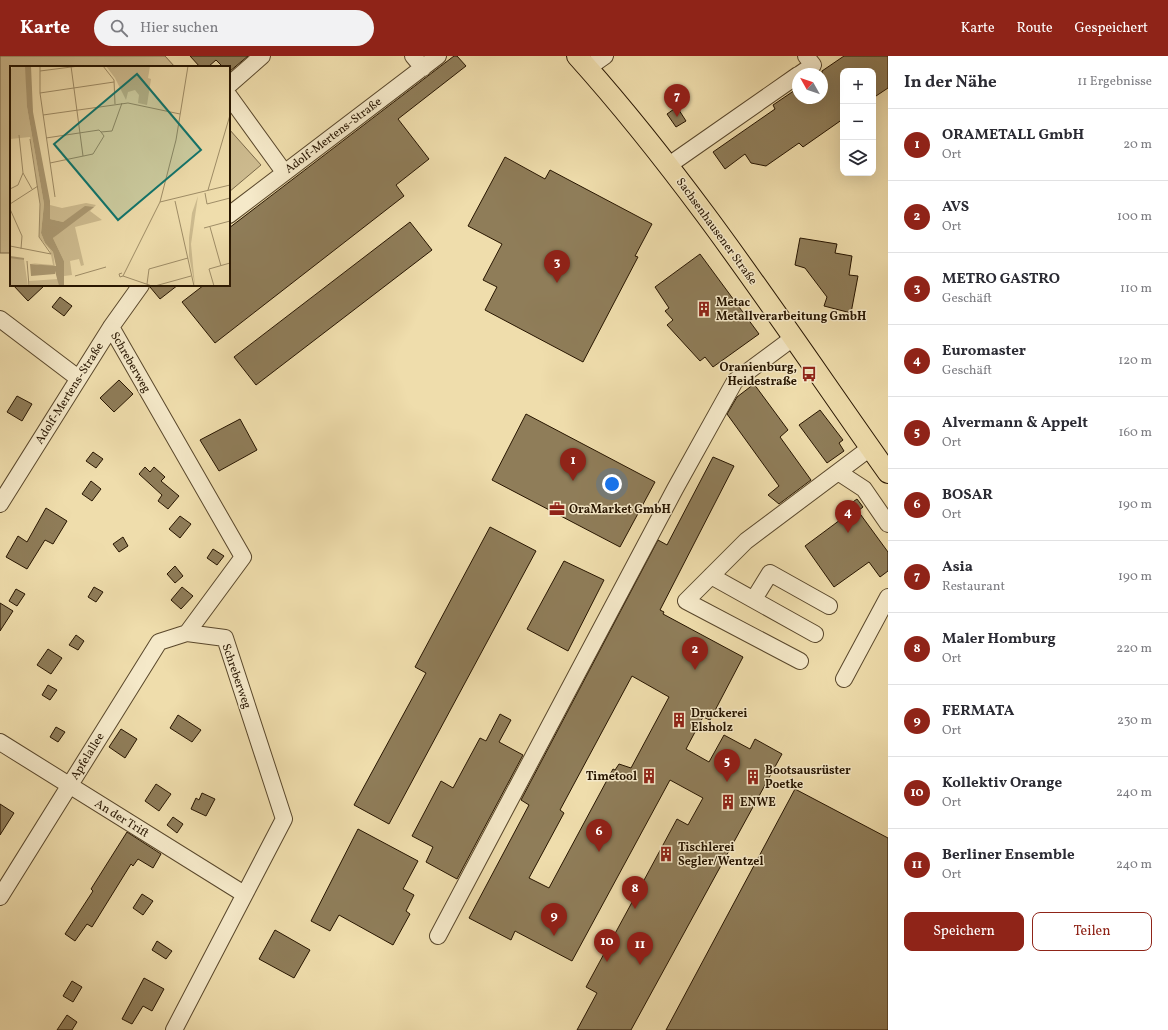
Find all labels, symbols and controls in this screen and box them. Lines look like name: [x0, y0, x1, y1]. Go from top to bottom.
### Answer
search box: [94, 10, 374, 46]
text: Karte: [20, 15, 70, 41]
icon: search: [108, 17, 130, 39]
text: Hier suchen: [140, 18, 218, 39]
text: Karte: [961, 19, 995, 38]
text: Route: [1017, 19, 1053, 38]
text: Gespeichert: [1075, 19, 1148, 38]
inset map: [10, 66, 230, 286]
north arrow: [792, 68, 828, 104]
map controls: [840, 68, 876, 176]
button: +: [840, 68, 876, 104]
text: In der Nähe: [904, 71, 997, 94]
text: 11 Ergebnisse: [1077, 73, 1152, 91]
pin: 7: [664, 84, 690, 117]
street label: Adolf-Mertens-Straße: [282, 94, 385, 177]
button: −: [840, 104, 876, 140]
text: ORAMETALL GmbH: [942, 125, 1084, 146]
text: 1: [914, 136, 920, 154]
text: 20 m: [1123, 136, 1152, 154]
button: layers: [840, 140, 876, 176]
text: Ort: [942, 146, 962, 164]
street label: Sachsenhausener Straße: [672, 175, 761, 289]
text: AVS: [942, 197, 969, 218]
text: 2: [914, 208, 920, 226]
text: 100 m: [1117, 208, 1152, 226]
text: Ort: [942, 218, 962, 236]
pin: 3: [544, 250, 570, 283]
text: METRO GASTRO: [942, 269, 1060, 290]
text: 3: [914, 280, 920, 298]
text: 110 m: [1120, 280, 1152, 298]
text: Geschäft: [942, 290, 992, 308]
place label: Metac Metallverarbeitung GmbH: [716, 295, 866, 325]
building icon: Metac Metallverarbeitung GmbH: [695, 300, 713, 318]
street label: Schreberweg: [106, 329, 154, 396]
street label: Adolf-Mertens-Straße: [32, 339, 108, 447]
text: Euromaster: [942, 341, 1026, 362]
text: 4: [913, 352, 921, 370]
text: 120 m: [1118, 352, 1152, 370]
place label: Oranienburg, Heidestraße: [720, 360, 797, 390]
text: Geschäft: [942, 362, 992, 380]
bus stop icon: Oranienburg, Heidestraße: [800, 365, 818, 383]
text: Alvermann & Appelt: [942, 413, 1088, 434]
text: 5: [914, 424, 920, 442]
text: 160 m: [1118, 424, 1152, 442]
text: Ort: [942, 434, 962, 452]
pin: 1: [560, 448, 586, 481]
your location: [602, 474, 622, 494]
text: BOSAR: [942, 485, 993, 506]
text: 6: [913, 496, 921, 514]
text: 190 m: [1118, 496, 1152, 514]
office icon: OraMarket GmbH: [548, 500, 566, 518]
pin: 4: [835, 500, 861, 533]
place label: OraMarket GmbH: [569, 502, 671, 518]
text: Ort: [942, 506, 962, 524]
text: Asia: [942, 557, 973, 578]
text: 7: [914, 568, 920, 586]
text: 190 m: [1118, 568, 1152, 586]
text: Restaurant: [942, 578, 1005, 596]
text: Maler Homburg: [942, 629, 1056, 650]
pin: 2: [682, 637, 708, 670]
text: 8: [913, 640, 921, 658]
text: 220 m: [1116, 640, 1152, 658]
street label: Schreberweg: [217, 642, 255, 711]
text: Ort: [942, 650, 962, 668]
text: FERMATA: [942, 701, 1014, 722]
place label: Druckerei Elsholz: [691, 706, 748, 736]
building icon: Druckerei Elsholz: [670, 711, 688, 729]
text: 9: [913, 712, 921, 730]
text: 230 m: [1117, 712, 1152, 730]
text: Ort: [942, 722, 962, 740]
street label: Apfelallee: [67, 730, 109, 783]
pin: 5: [714, 749, 740, 782]
place label: Bootsausrüster Poetke: [765, 763, 851, 793]
building icon: Timetool: [640, 767, 658, 785]
building icon: Bootsausrüster Poetke: [744, 768, 762, 786]
place label: Timetool: [586, 769, 637, 785]
text: Kollektiv Orange: [942, 773, 1062, 794]
text: 10: [910, 784, 924, 802]
text: 240 m: [1116, 784, 1152, 802]
building icon: ENWE: [719, 793, 737, 811]
text: Ort: [942, 794, 962, 812]
place label: ENWE: [740, 795, 776, 811]
street label: An der Trift: [91, 796, 152, 842]
pin: 6: [586, 819, 612, 852]
place label: Tischlerei Segler/Wentzel: [678, 840, 764, 870]
building icon: Tischlerei Segler/Wentzel: [657, 845, 675, 863]
text: Berliner Ensemble: [942, 845, 1075, 866]
text: 11: [912, 856, 922, 874]
text: 240 m: [1116, 856, 1152, 874]
text: Ort: [942, 866, 962, 884]
pin: 8: [622, 876, 648, 909]
pin: 9: [541, 903, 567, 936]
button: Speichern: [904, 912, 1024, 951]
button: Teilen: [1032, 912, 1152, 951]
pin: 10: [594, 929, 620, 962]
pin: 11: [627, 932, 653, 965]

